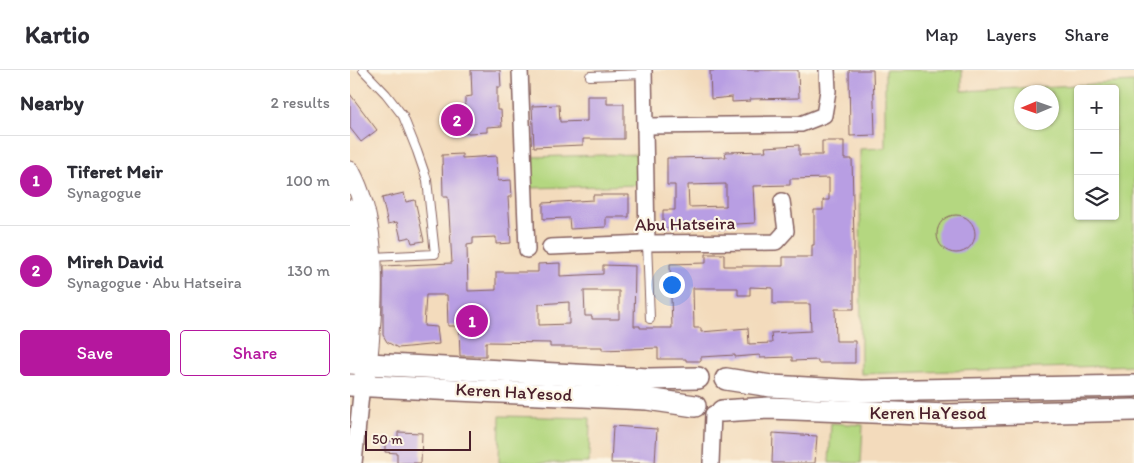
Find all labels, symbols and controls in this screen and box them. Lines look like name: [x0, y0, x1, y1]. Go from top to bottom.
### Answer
text: Kartio: [25, 20, 90, 49]
text: Map: [925, 24, 958, 46]
text: Layers: [986, 24, 1036, 46]
text: Share: [1064, 24, 1109, 46]
north arrow: [1014, 85, 1059, 130]
map controls: [1074, 85, 1119, 220]
button: +: [1074, 85, 1119, 130]
text: Nearby: [20, 90, 84, 115]
text: 2 results: [270, 93, 330, 112]
pin: 2: [441, 101, 473, 139]
button: −: [1074, 130, 1119, 175]
text: Tiferet Meir: [67, 160, 163, 183]
text: 1: [32, 171, 40, 190]
text: 100 m: [286, 171, 330, 190]
button: layers: [1074, 175, 1119, 220]
text: Synagogue: [67, 183, 141, 202]
street label: Abu Hatseira: [635, 212, 735, 236]
text: Mireh David: [67, 250, 163, 273]
text: 2: [32, 261, 40, 280]
text: 130 m: [287, 261, 330, 280]
your location: [659, 272, 685, 298]
text: Synagogue · Abu Hatseira: [67, 273, 242, 292]
pin: 1: [456, 302, 488, 340]
button: Save: [20, 330, 170, 376]
button: Share: [180, 330, 330, 376]
street label: Keren HaYesod: [455, 378, 573, 406]
street label: Keren HaYesod: [869, 402, 987, 424]
scale bar: [365, 428, 471, 451]
text: 50 m: [372, 431, 403, 448]

